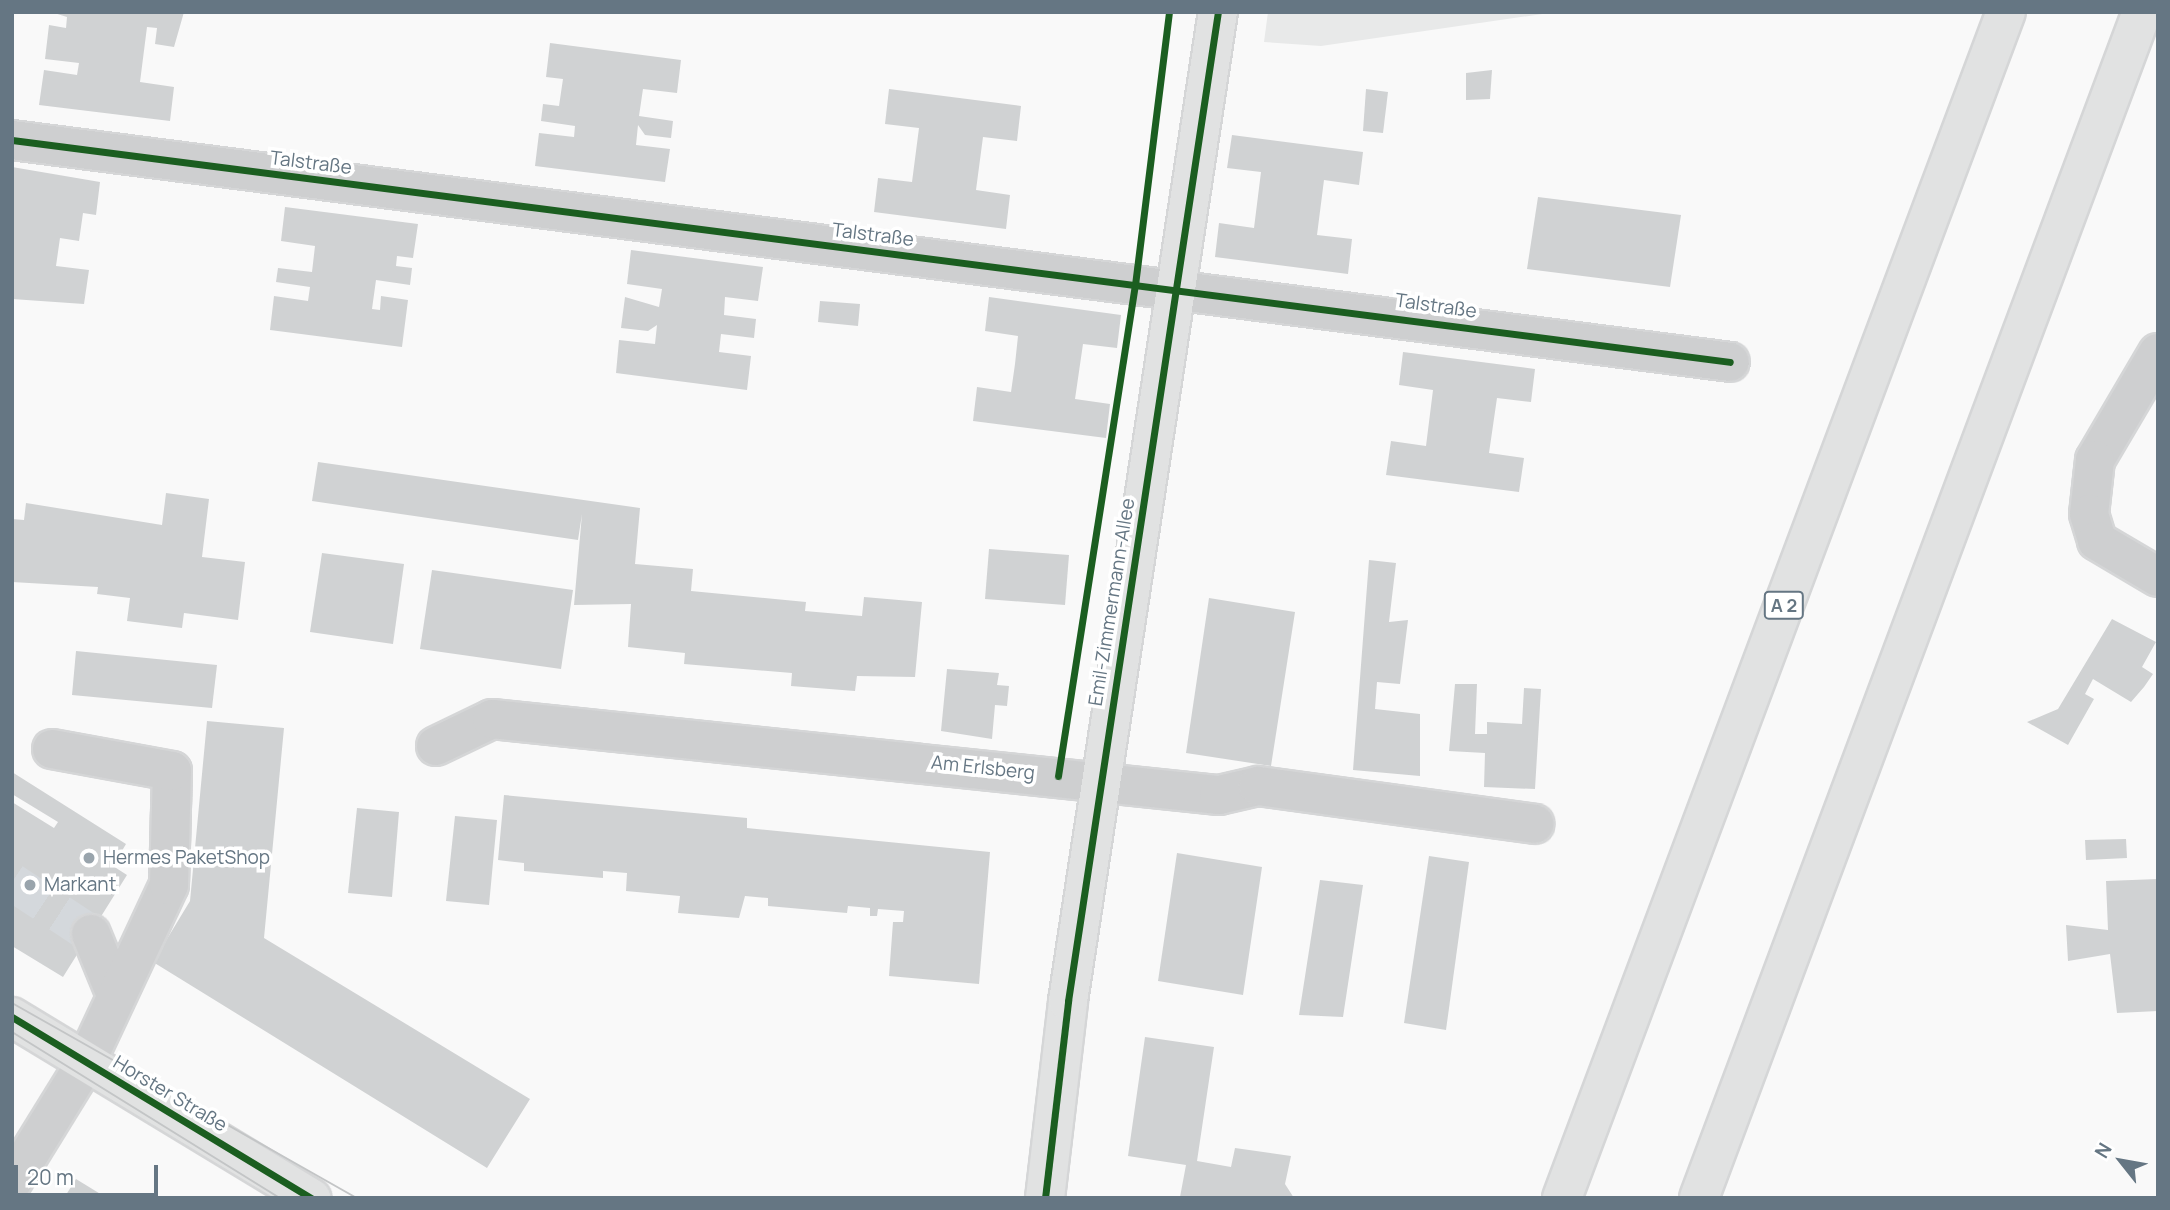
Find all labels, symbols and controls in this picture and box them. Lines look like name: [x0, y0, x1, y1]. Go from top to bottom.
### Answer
street label: Talstraße: [269, 147, 353, 179]
street label: Talstraße: [831, 219, 915, 251]
street label: Talstraße: [1394, 289, 1478, 323]
street label: Emil-Zimmermann-Allee: [1084, 497, 1140, 707]
road number: A 2: [1763, 590, 1805, 620]
street label: Am Erlsberg: [930, 751, 1036, 785]
place label: Hermes PaketShop: [103, 847, 270, 869]
marker: Hermes PaketShop: [81, 850, 97, 866]
place label: Markant: [44, 874, 116, 896]
marker: Markant: [22, 877, 38, 893]
street label: Horster Straße: [109, 1051, 231, 1137]
north arrow: [2086, 1126, 2156, 1196]
text: N: [2088, 1138, 2118, 1163]
scale bar: [18, 1150, 161, 1194]
text: 20 m: [27, 1163, 74, 1191]

